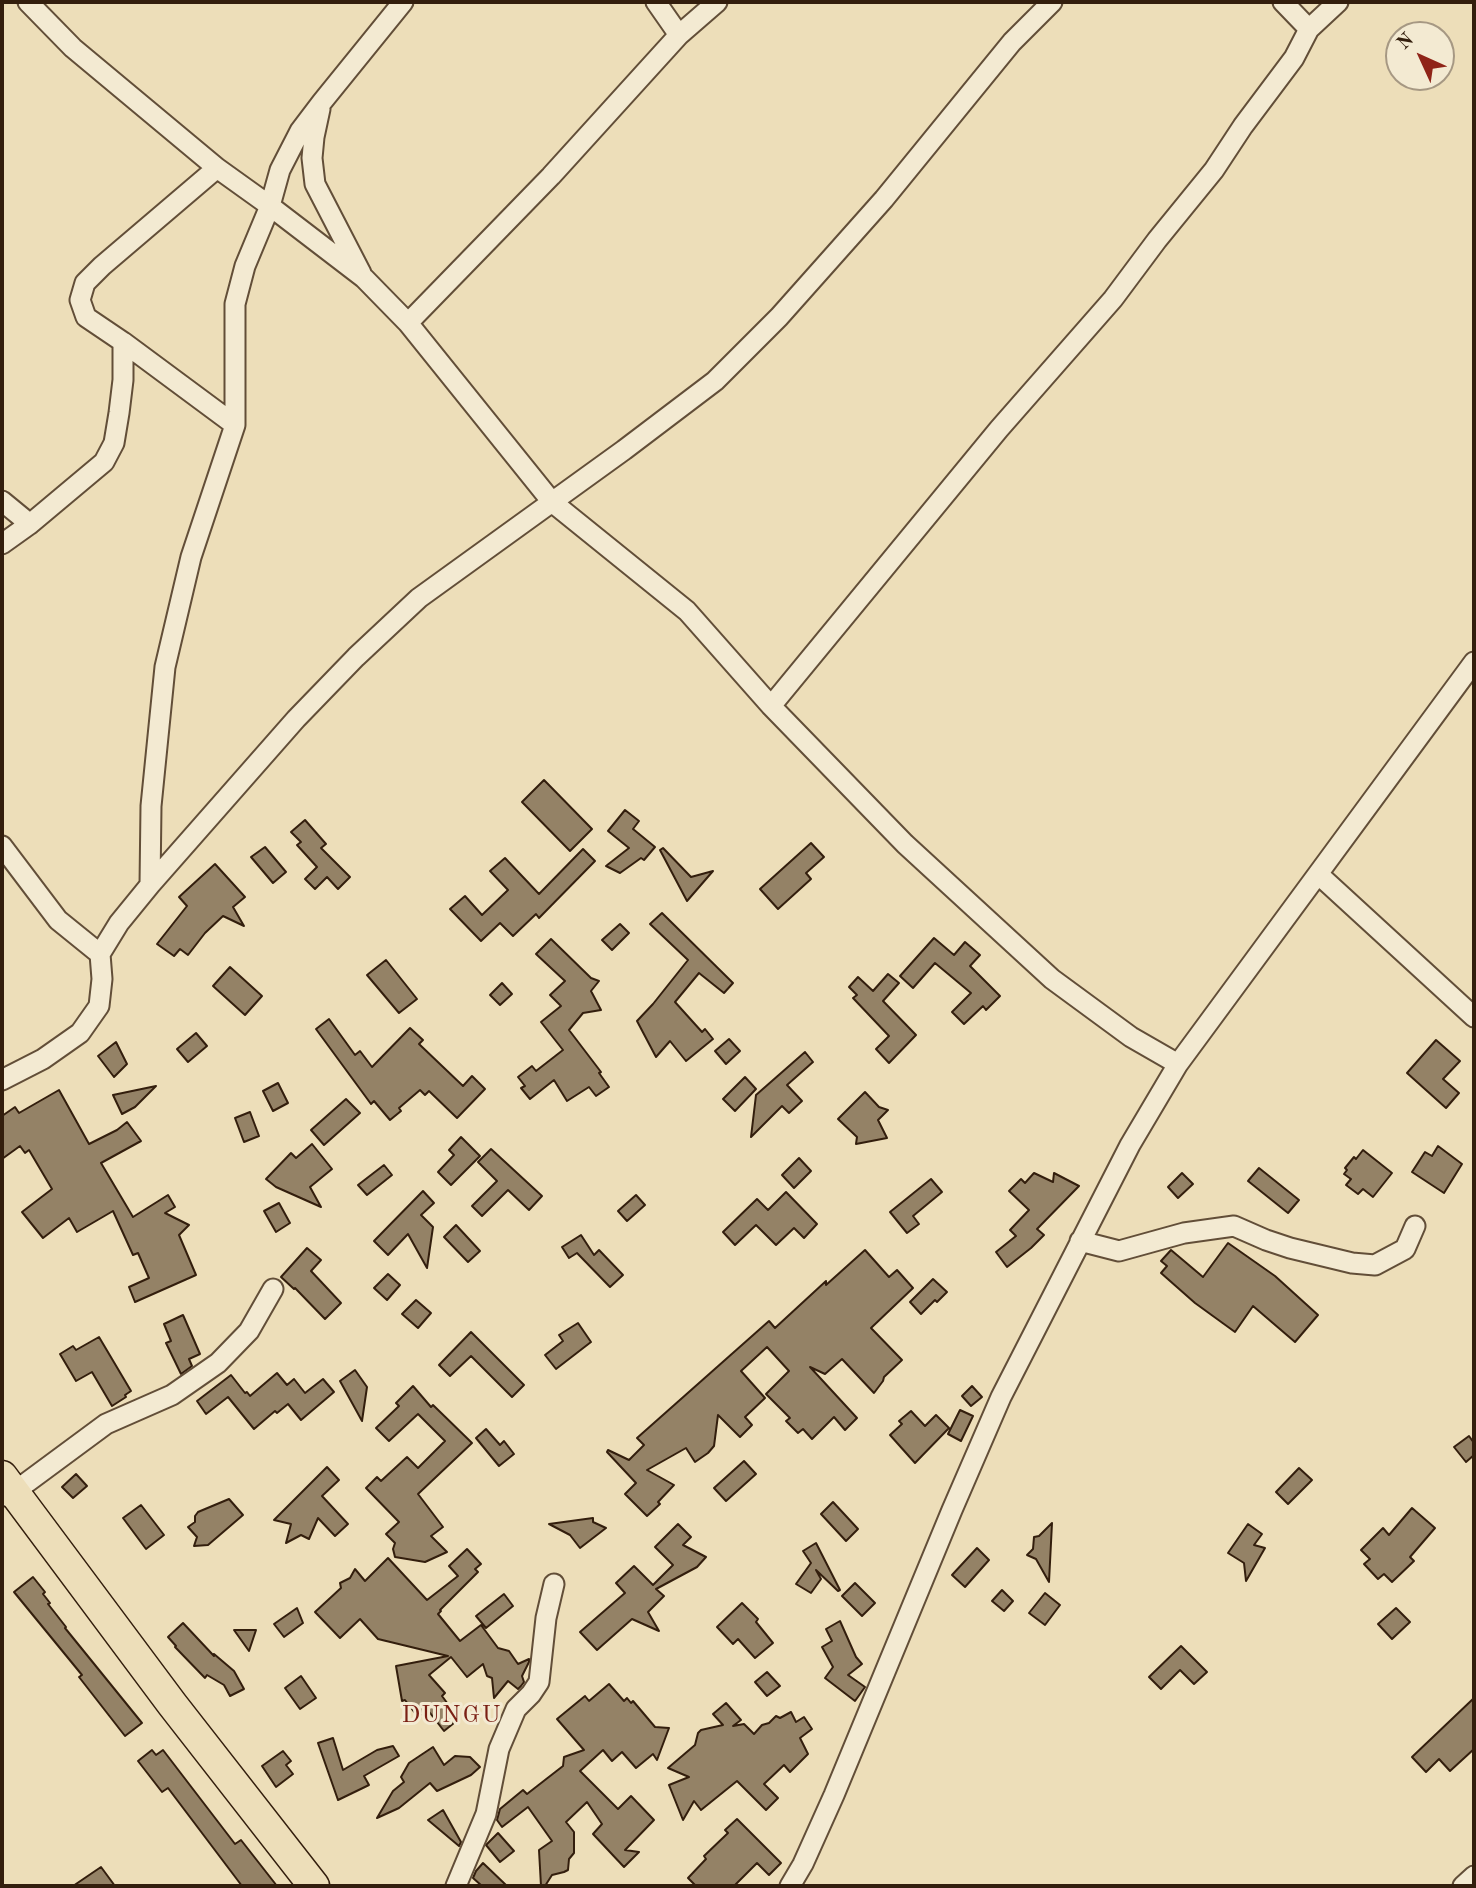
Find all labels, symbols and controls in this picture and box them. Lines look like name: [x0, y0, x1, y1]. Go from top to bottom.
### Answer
north arrow: [1385, 21, 1455, 91]
text: N: [1394, 30, 1418, 54]
district label: DUNGU: [402, 1702, 502, 1730]

